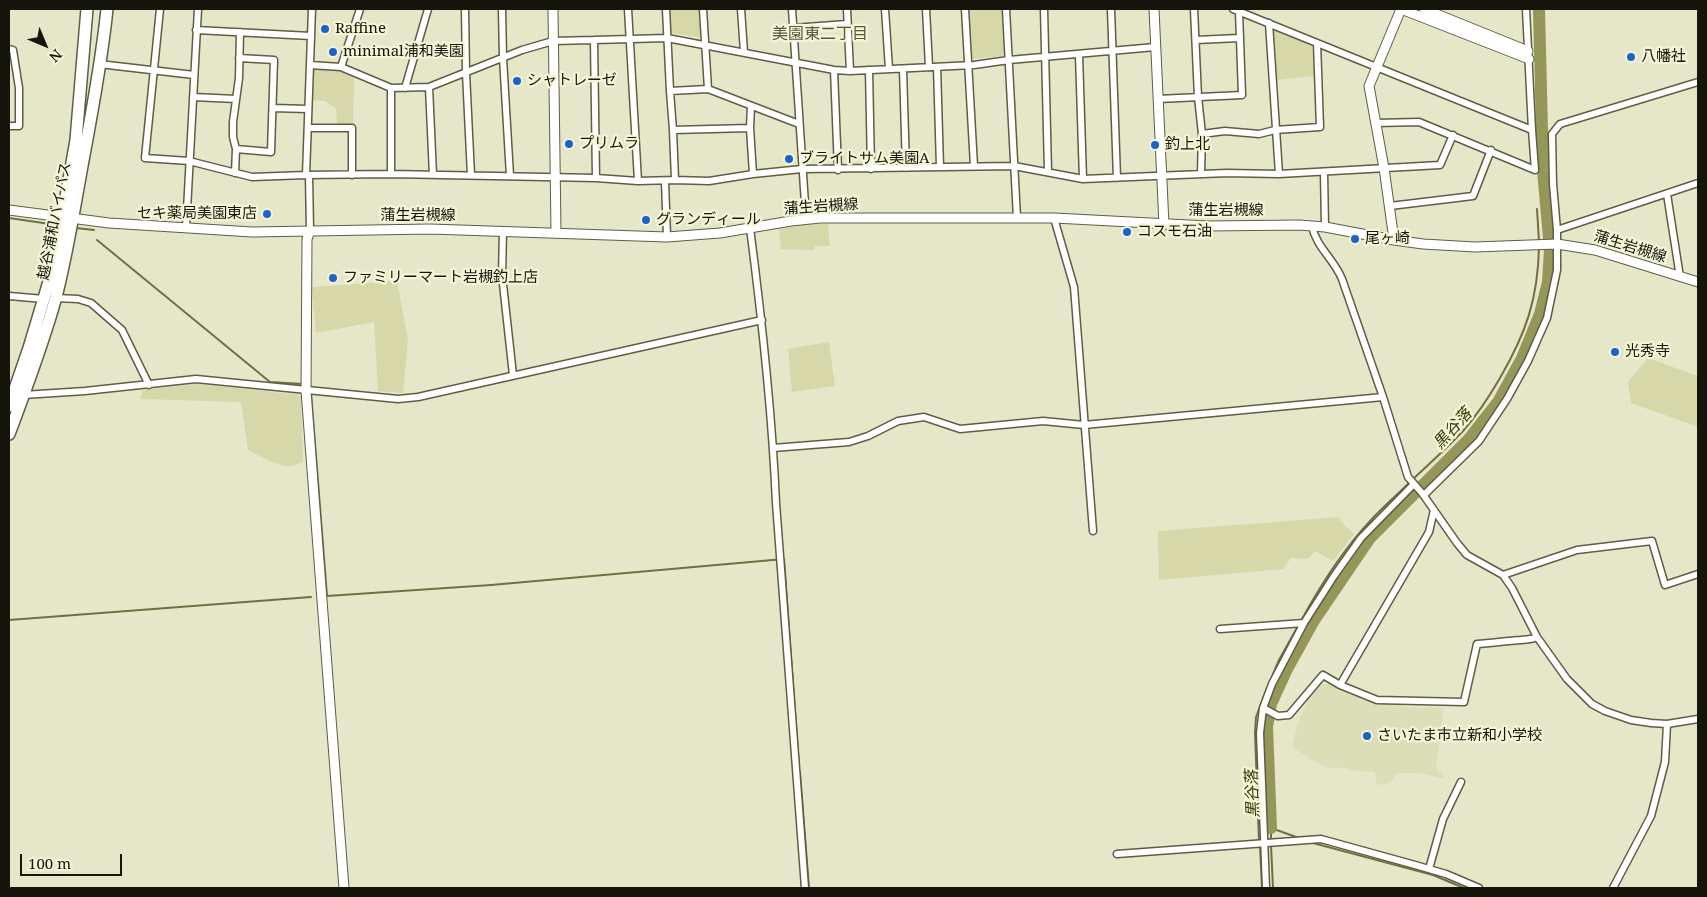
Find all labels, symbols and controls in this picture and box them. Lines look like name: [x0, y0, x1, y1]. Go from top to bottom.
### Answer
north arrow: [20, 20, 70, 70]
place label: Raffine: [335, 20, 386, 38]
marker: Raffine: [319, 23, 331, 35]
district label: 美園東二丁目: [772, 24, 868, 44]
place label: minimal浦和美園: [343, 43, 464, 61]
text: N: [45, 45, 67, 67]
marker: minimal浦和美園: [327, 46, 339, 58]
place label: 八幡社: [1641, 48, 1686, 66]
marker: 八幡社: [1625, 51, 1637, 63]
place label: シャトレーゼ: [527, 72, 617, 90]
marker: シャトレーゼ: [511, 75, 523, 87]
place label: プリムラ: [579, 135, 639, 153]
place label: 釣上北: [1165, 136, 1210, 154]
marker: プリムラ: [563, 138, 575, 150]
marker: 釣上北: [1149, 139, 1161, 151]
place label: ブライトサム美園A: [799, 150, 930, 168]
marker: ブライトサム美園A: [783, 153, 795, 165]
street label: 越谷浦和バイパス: [35, 160, 75, 282]
street label: 蒲生岩槻線: [783, 195, 859, 219]
street label: 蒲生岩槻線: [1189, 202, 1263, 220]
place label: セキ薬局美園東店: [137, 205, 257, 223]
street label: 蒲生岩槻線: [381, 207, 455, 225]
marker: セキ薬局美園東店: [261, 208, 273, 220]
place label: グランディール: [656, 211, 761, 229]
marker: グランディール: [640, 214, 652, 226]
place label: コスモ石油: [1137, 223, 1212, 241]
marker: コスモ石油: [1121, 226, 1133, 238]
street label: 蒲生岩槻線: [1592, 227, 1668, 267]
place label: 尾ヶ崎: [1365, 230, 1410, 248]
marker: 尾ヶ崎: [1349, 233, 1361, 245]
place label: ファミリーマート岩槻釣上店: [343, 269, 538, 287]
marker: ファミリーマート岩槻釣上店: [327, 272, 339, 284]
place label: 光秀寺: [1625, 343, 1670, 361]
marker: 光秀寺: [1609, 346, 1621, 358]
water label: 黒谷落: [1430, 405, 1476, 453]
place label: さいたま市立新和小学校: [1377, 727, 1542, 745]
marker: さいたま市立新和小学校: [1361, 730, 1373, 742]
water label: 黒谷落: [1243, 770, 1263, 818]
scale bar: [22, 844, 125, 876]
text: 100 m: [28, 853, 71, 873]

